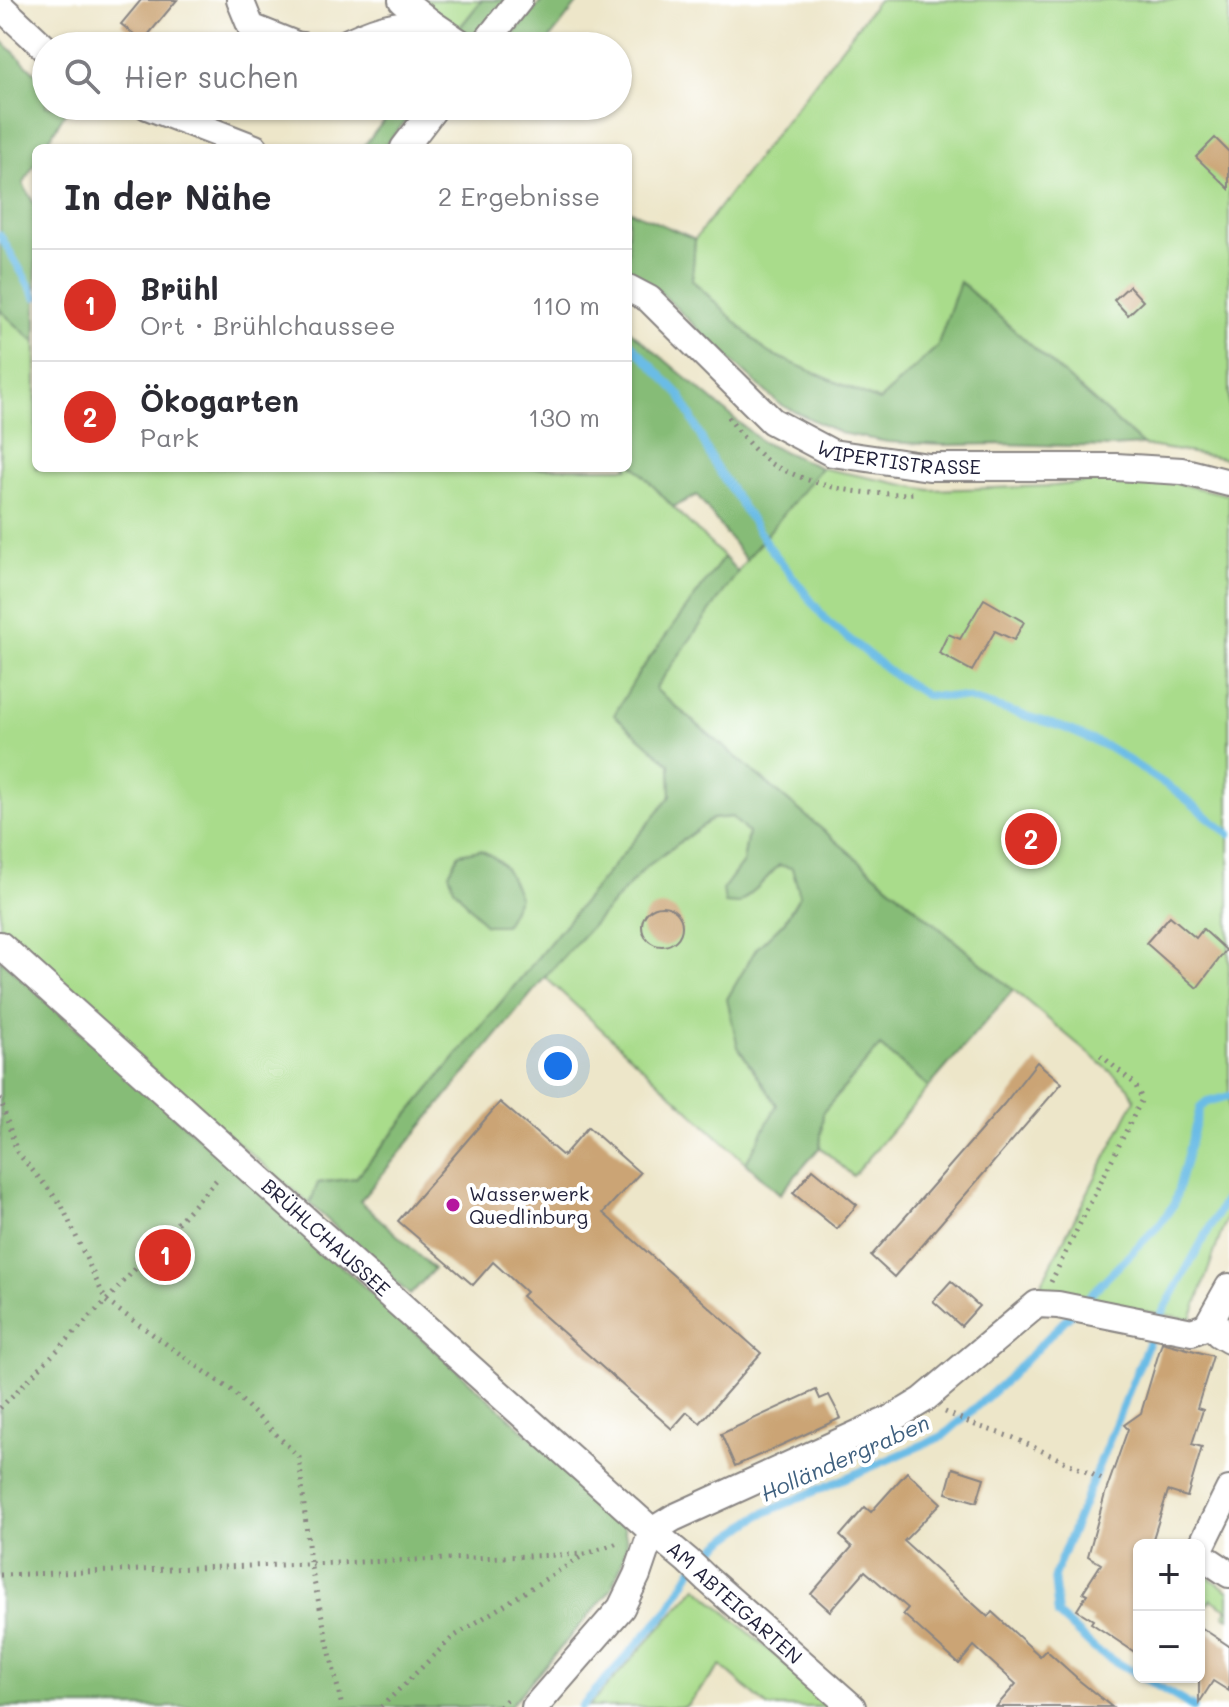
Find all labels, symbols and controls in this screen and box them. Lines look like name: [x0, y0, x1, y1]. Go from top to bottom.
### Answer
search box: [32, 32, 632, 120]
icon: search: [60, 54, 104, 98]
text: Hier suchen: [124, 56, 299, 96]
text: In der Nähe: [64, 174, 272, 219]
text: 2 Ergebnisse: [438, 179, 600, 213]
text: Brühl: [140, 268, 219, 308]
text: 1: [84, 288, 96, 322]
text: 110 m: [532, 288, 600, 322]
text: Ort · Brühlchaussee: [140, 308, 396, 342]
text: Ökogarten: [140, 380, 299, 420]
text: 2: [83, 400, 97, 434]
text: 130 m: [528, 400, 600, 434]
text: Park: [140, 420, 199, 454]
street label: WIPERTISTRASSE: [812, 433, 981, 479]
pin: 2: [1005, 809, 1057, 869]
your location: [538, 1046, 578, 1086]
street label: BRÜHLCHAUSSEE: [257, 1172, 396, 1302]
place label: Wasserwerk Quedlinburg: [469, 1180, 589, 1229]
marker: Wasserwerk Quedlinburg: [444, 1196, 462, 1214]
pin: 1: [139, 1225, 191, 1285]
water label: Holländergraben: [756, 1407, 934, 1508]
street label: AM ABTEIGARTEN: [662, 1535, 808, 1669]
map controls: [1133, 1539, 1205, 1683]
button: +: [1133, 1539, 1205, 1611]
button: −: [1133, 1611, 1205, 1683]

